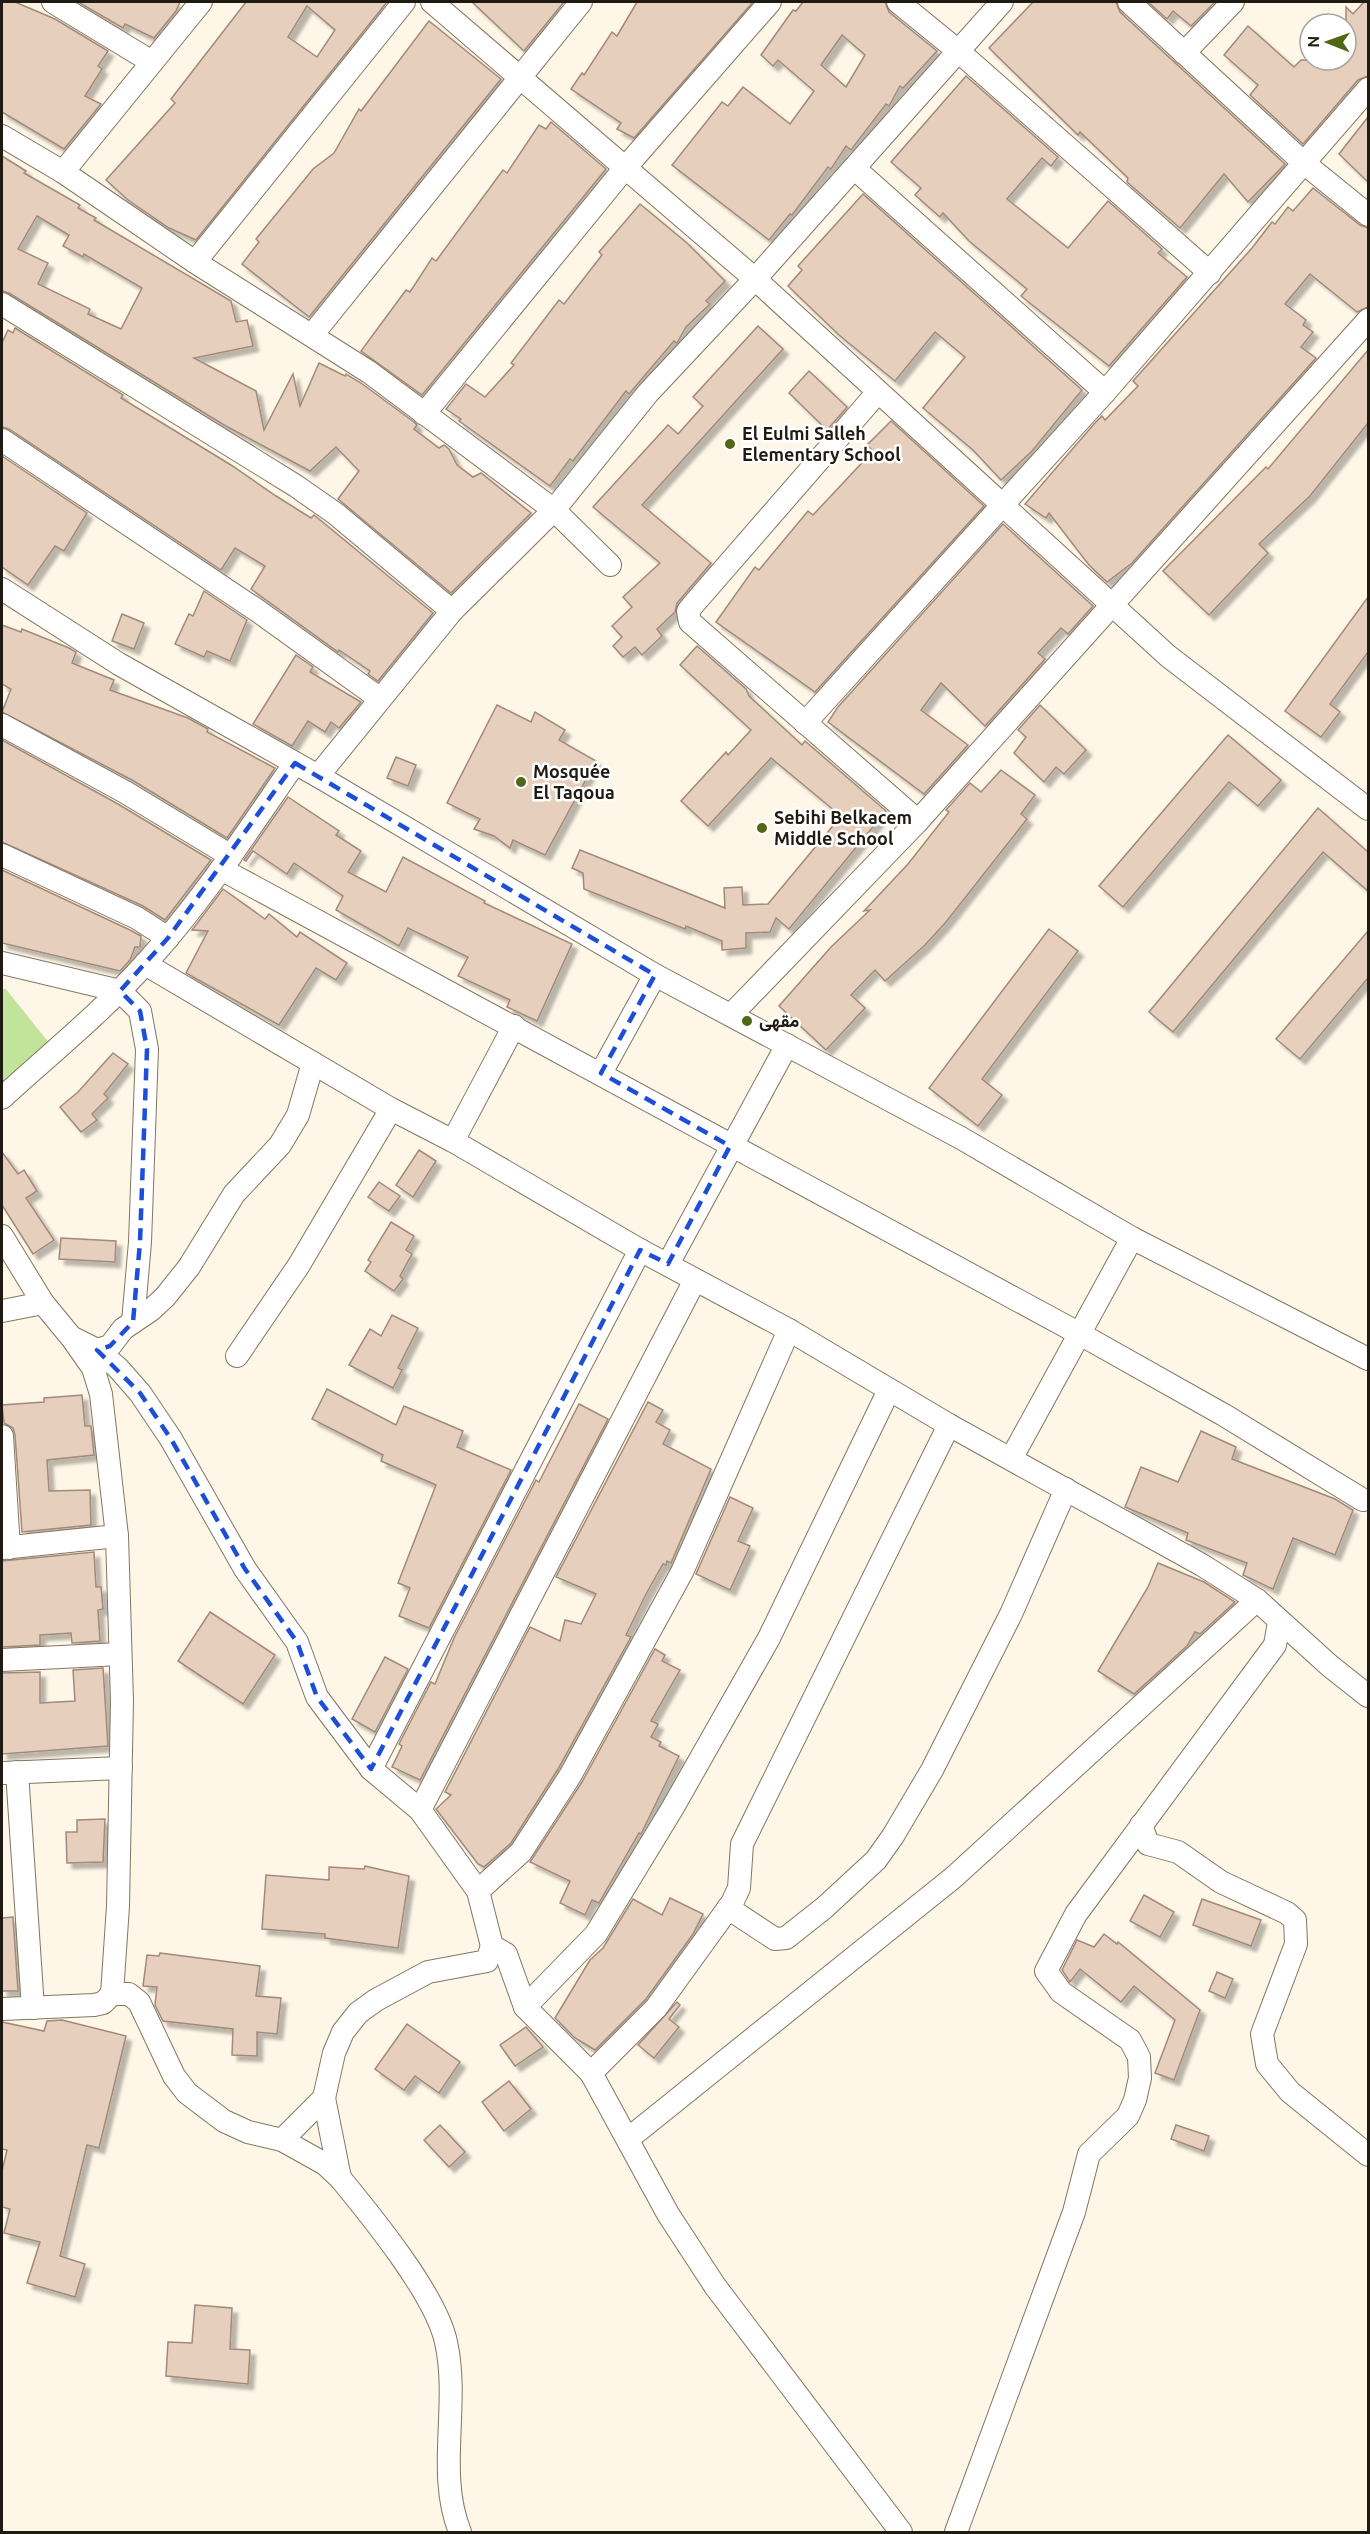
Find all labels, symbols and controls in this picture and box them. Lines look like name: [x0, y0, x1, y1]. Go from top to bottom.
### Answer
north arrow: [1298, 12, 1358, 72]
text: N: [1304, 36, 1322, 48]
place label: El Eulmi Salleh Elementary School: [742, 423, 901, 464]
marker: El Eulmi Salleh Elementary School: [723, 437, 737, 451]
place label: Mosquée El Taqoua: [533, 761, 615, 802]
marker: Mosquée El Taqoua: [514, 775, 528, 789]
place label: Sebihi Belkacem Middle School: [774, 807, 912, 848]
marker: Sebihi Belkacem Middle School: [755, 821, 769, 835]
place label: مقهى: [759, 1010, 799, 1032]
marker: مقهى: [740, 1014, 754, 1028]

